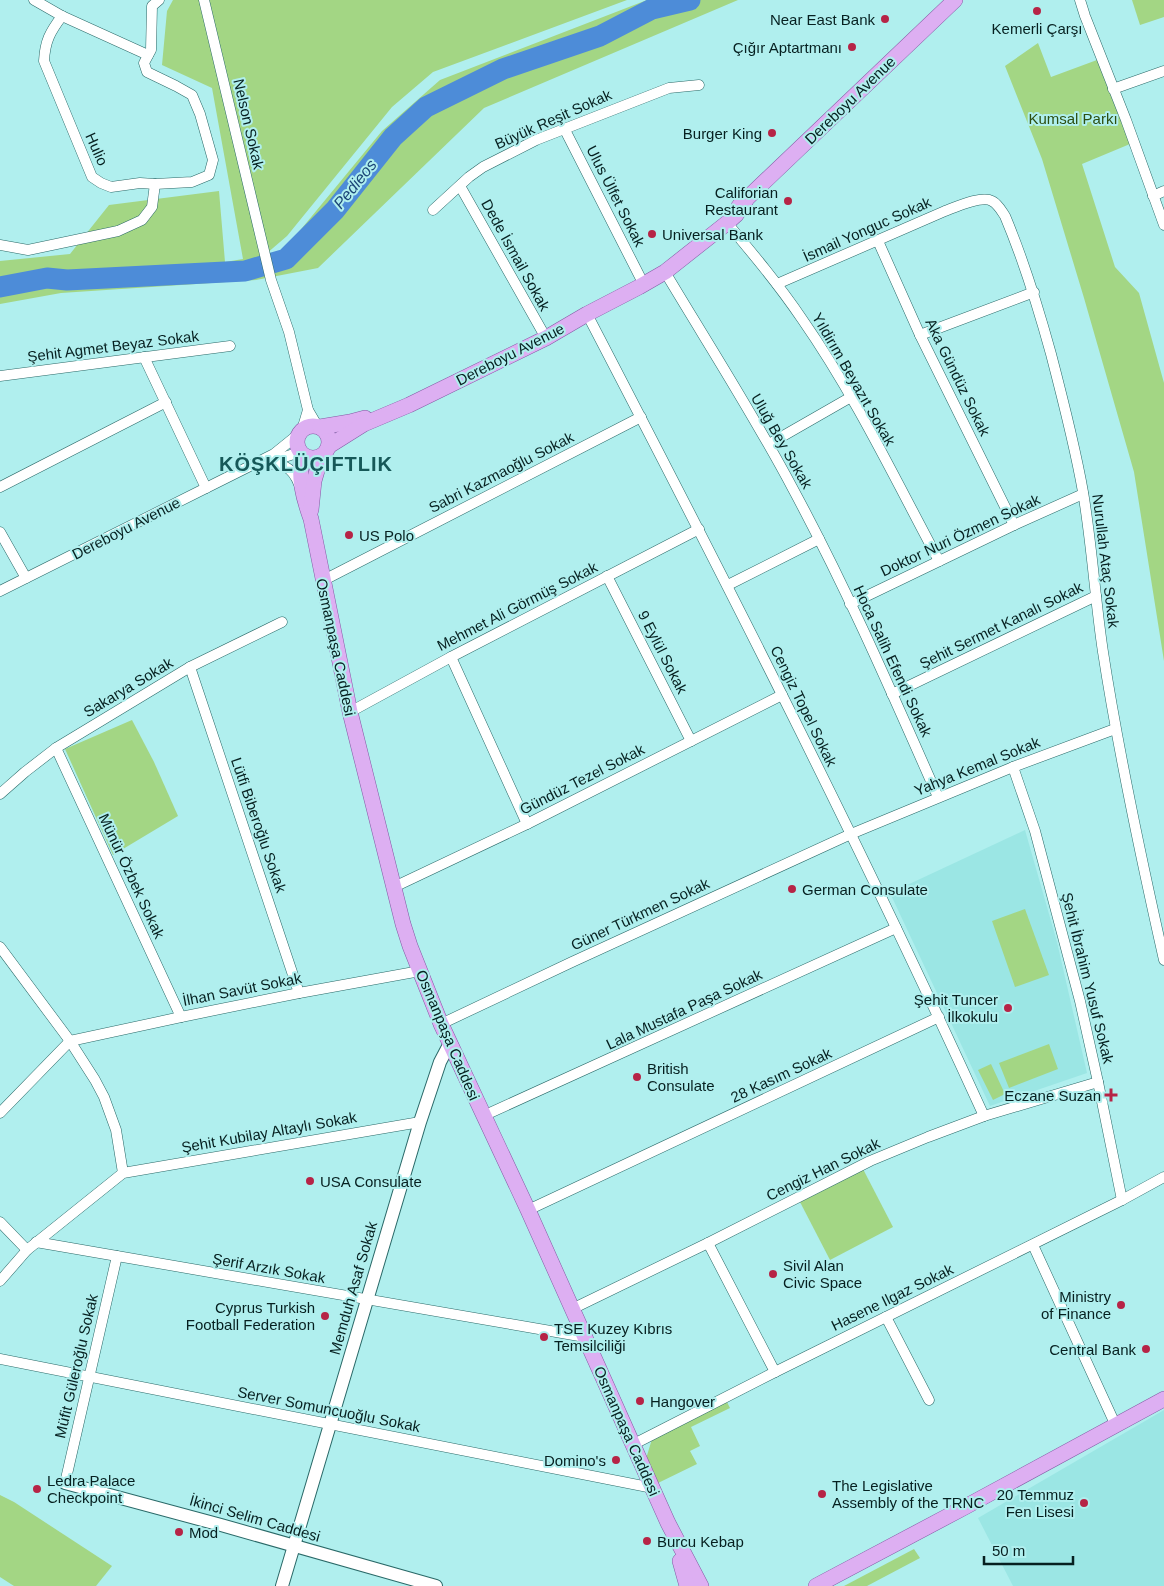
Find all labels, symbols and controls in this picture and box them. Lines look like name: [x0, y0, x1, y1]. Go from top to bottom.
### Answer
marker: Kemerli Çarşı: [1031, 5, 1043, 17]
place label: Near East Bank: [770, 11, 875, 28]
marker: Near East Bank: [879, 13, 891, 25]
place label: Kemerli Çarşı: [992, 20, 1082, 37]
place label: Çığır Aptartmanı: [733, 39, 842, 56]
marker: Çığır Aptartmanı: [846, 41, 858, 53]
street label: Dereboyu Avenue: [801, 53, 899, 147]
street label: Nelson Sokak: [230, 77, 268, 171]
street label: Büyük Reşit Sokak: [492, 85, 614, 152]
park label: Kumsal Parkı: [1028, 110, 1118, 127]
place label: Burger King: [683, 125, 762, 142]
marker: Burger King: [766, 127, 778, 139]
street label: Hulio: [82, 130, 112, 168]
street label: Ulus Ülfet Sokak: [583, 143, 649, 250]
water label: Pedieos: [330, 156, 380, 212]
place label: Califorian Restaurant: [705, 184, 779, 218]
street label: İsmail Yonguc Sokak: [800, 193, 934, 265]
marker: Califorian Restaurant: [782, 195, 794, 207]
street label: Dede İsmail Sokak: [478, 196, 554, 314]
place label: Universal Bank: [662, 226, 763, 243]
marker: Universal Bank: [646, 228, 658, 240]
street label: Yıldirım Beyazıt Sokak: [809, 309, 899, 449]
street label: Aka Gündüz Sokak: [922, 316, 994, 439]
street label: Dereboyu Avenue: [453, 319, 567, 389]
street label: Şehit Agmet Beyaz Sokak: [26, 327, 200, 365]
street label: Uluğ Bey Sokak: [748, 391, 816, 492]
street label: Sabri Kazmaoğlu Sokak: [426, 428, 577, 516]
district label: KÖŞKLÜÇIFTLIK: [219, 453, 393, 475]
street label: Doktor Nuri Özmen Sokak: [877, 490, 1043, 580]
street label: Dereboyu Avenue: [69, 493, 183, 563]
street label: Nurullah Ataç Sokak: [1089, 493, 1123, 630]
place label: US Polo: [359, 527, 414, 544]
marker: US Polo: [343, 529, 355, 541]
street label: Mehmet Ali Görmüş Sokak: [434, 558, 600, 654]
street label: Osmanpaşa Caddesi: [313, 577, 359, 717]
street label: Şehit Sermet Kanalı Sokak: [917, 578, 1086, 672]
street label: Hoca Salih Efendi Sokak: [850, 583, 936, 740]
street label: 9 Eylül Sokak: [635, 608, 691, 697]
street label: Cengiz Topel Sokak: [767, 643, 841, 770]
street label: Sakarya Sokak: [80, 653, 176, 720]
street label: Yahya Kemal Sokak: [912, 733, 1043, 799]
street label: Gündüz Tezel Sokak: [517, 740, 647, 818]
street label: Lütfi Biberoğlu Sokak: [228, 755, 290, 895]
street label: Münür Özbek Sokak: [96, 811, 169, 942]
street label: Güner Türkmen Sokak: [568, 874, 712, 954]
place label: German Consulate: [802, 881, 928, 898]
marker: German Consulate: [786, 883, 798, 895]
street label: Şehit İbrahim Yusuf Sokak: [1059, 891, 1118, 1066]
street label: Lala Mustafa Paşa Sokak: [603, 965, 765, 1053]
street label: Osmanpaşa Caddesi: [413, 967, 483, 1103]
street label: İlhan Savüt Sokak: [181, 969, 303, 1009]
place label: Şehit Tuncer İlkokulu: [914, 991, 998, 1025]
marker: Şehit Tuncer İlkokulu: [1002, 1002, 1014, 1014]
street label: 28 Kasım Sokak: [728, 1044, 835, 1106]
place label: British Consulate: [647, 1060, 715, 1094]
marker: British Consulate: [631, 1071, 643, 1083]
place label: Eczane Suzan: [1004, 1087, 1101, 1104]
marker: Eczane Suzan: [1105, 1089, 1117, 1101]
street label: Şehit Kubilay Altaylı Sokak: [180, 1108, 358, 1156]
street label: Cengiz Han Sokak: [763, 1134, 883, 1204]
place label: USA Consulate: [320, 1173, 422, 1190]
marker: USA Consulate: [304, 1175, 316, 1187]
street label: Memduh Asaf Sokak: [326, 1219, 380, 1356]
street label: Şerif Arzık Sokak: [211, 1250, 327, 1286]
place label: Sivil Alan Civic Space: [783, 1257, 862, 1291]
street label: Hasene Ilgaz Sokak: [828, 1260, 956, 1334]
marker: Sivil Alan Civic Space: [767, 1268, 779, 1280]
place label: Ministry of Finance: [1041, 1288, 1111, 1322]
street label: Müfit Güleroğlu Sokak: [51, 1292, 101, 1440]
place label: Cyprus Turkish Football Federation: [186, 1299, 315, 1333]
marker: Ministry of Finance: [1115, 1299, 1127, 1311]
marker: Cyprus Turkish Football Federation: [319, 1310, 331, 1322]
place label: TSE Kuzey Kıbrıs Temsilciliği: [554, 1320, 672, 1354]
marker: TSE Kuzey Kıbrıs Temsilciliği: [538, 1331, 550, 1343]
place label: Central Bank: [1049, 1341, 1136, 1358]
marker: Central Bank: [1140, 1343, 1152, 1355]
street label: Osmanpaşa Caddesi: [591, 1364, 663, 1498]
street label: Server Somuncuoğlu Sokak: [236, 1383, 422, 1435]
place label: Hangover: [650, 1393, 715, 1410]
marker: Hangover: [634, 1395, 646, 1407]
place label: Domino's: [544, 1452, 606, 1469]
marker: Domino's: [610, 1454, 622, 1466]
place label: Ledra Palace Checkpoint: [47, 1472, 135, 1506]
place label: The Legislative Assembly of the TRNC: [832, 1477, 984, 1511]
marker: Ledra Palace Checkpoint: [31, 1483, 43, 1495]
place label: 20 Temmuz Fen Lisesi: [997, 1486, 1074, 1520]
marker: The Legislative Assembly of the TRNC: [816, 1488, 828, 1500]
street label: İkinci Selim Caddesi: [188, 1491, 322, 1545]
marker: 20 Temmuz Fen Lisesi: [1078, 1497, 1090, 1509]
place label: Mod: [189, 1524, 218, 1541]
marker: Mod: [173, 1526, 185, 1538]
place label: Burcu Kebap: [657, 1533, 744, 1550]
scale bar: [984, 1534, 1073, 1566]
marker: Burcu Kebap: [641, 1535, 653, 1547]
text: 50 m: [992, 1542, 1025, 1559]

